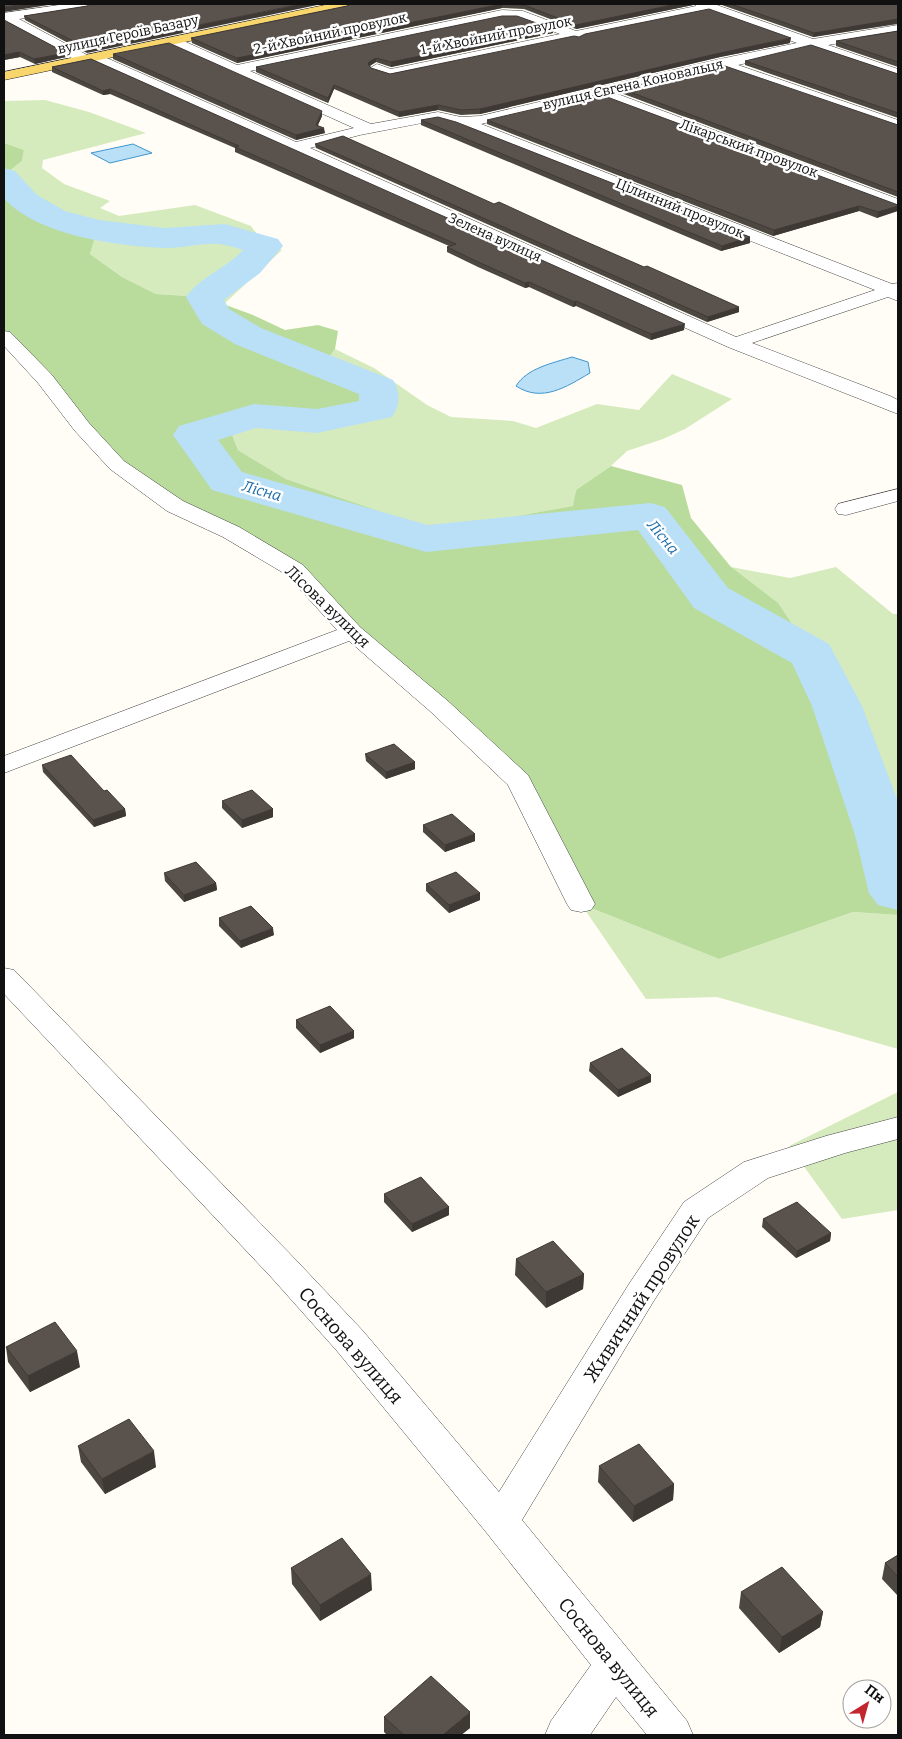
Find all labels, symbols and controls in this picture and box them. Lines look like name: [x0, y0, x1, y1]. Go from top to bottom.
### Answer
street label: 2-й Хвойний провулок: [252, 9, 409, 58]
street label: вулиця Героїв Базару: [56, 11, 201, 58]
street label: 1-й Хвойний провулок: [419, 12, 574, 59]
street label: вулиця Євгена Коновальця: [541, 55, 725, 114]
street label: Лікарський провулок: [677, 116, 821, 182]
street label: Цілинний провулок: [613, 175, 747, 242]
street label: Зелена вулиця: [446, 209, 544, 266]
water label: Лісна: [239, 477, 284, 505]
water label: Лісна: [643, 515, 683, 558]
street label: Лісова вулиця: [281, 561, 374, 652]
street label: Живичний провулок: [579, 1209, 705, 1386]
street label: Соснова вулиця: [294, 1282, 408, 1408]
street label: Соснова вулиця: [553, 1593, 664, 1722]
north arrow: [842, 1679, 892, 1729]
text: Пн: [861, 1681, 888, 1707]

